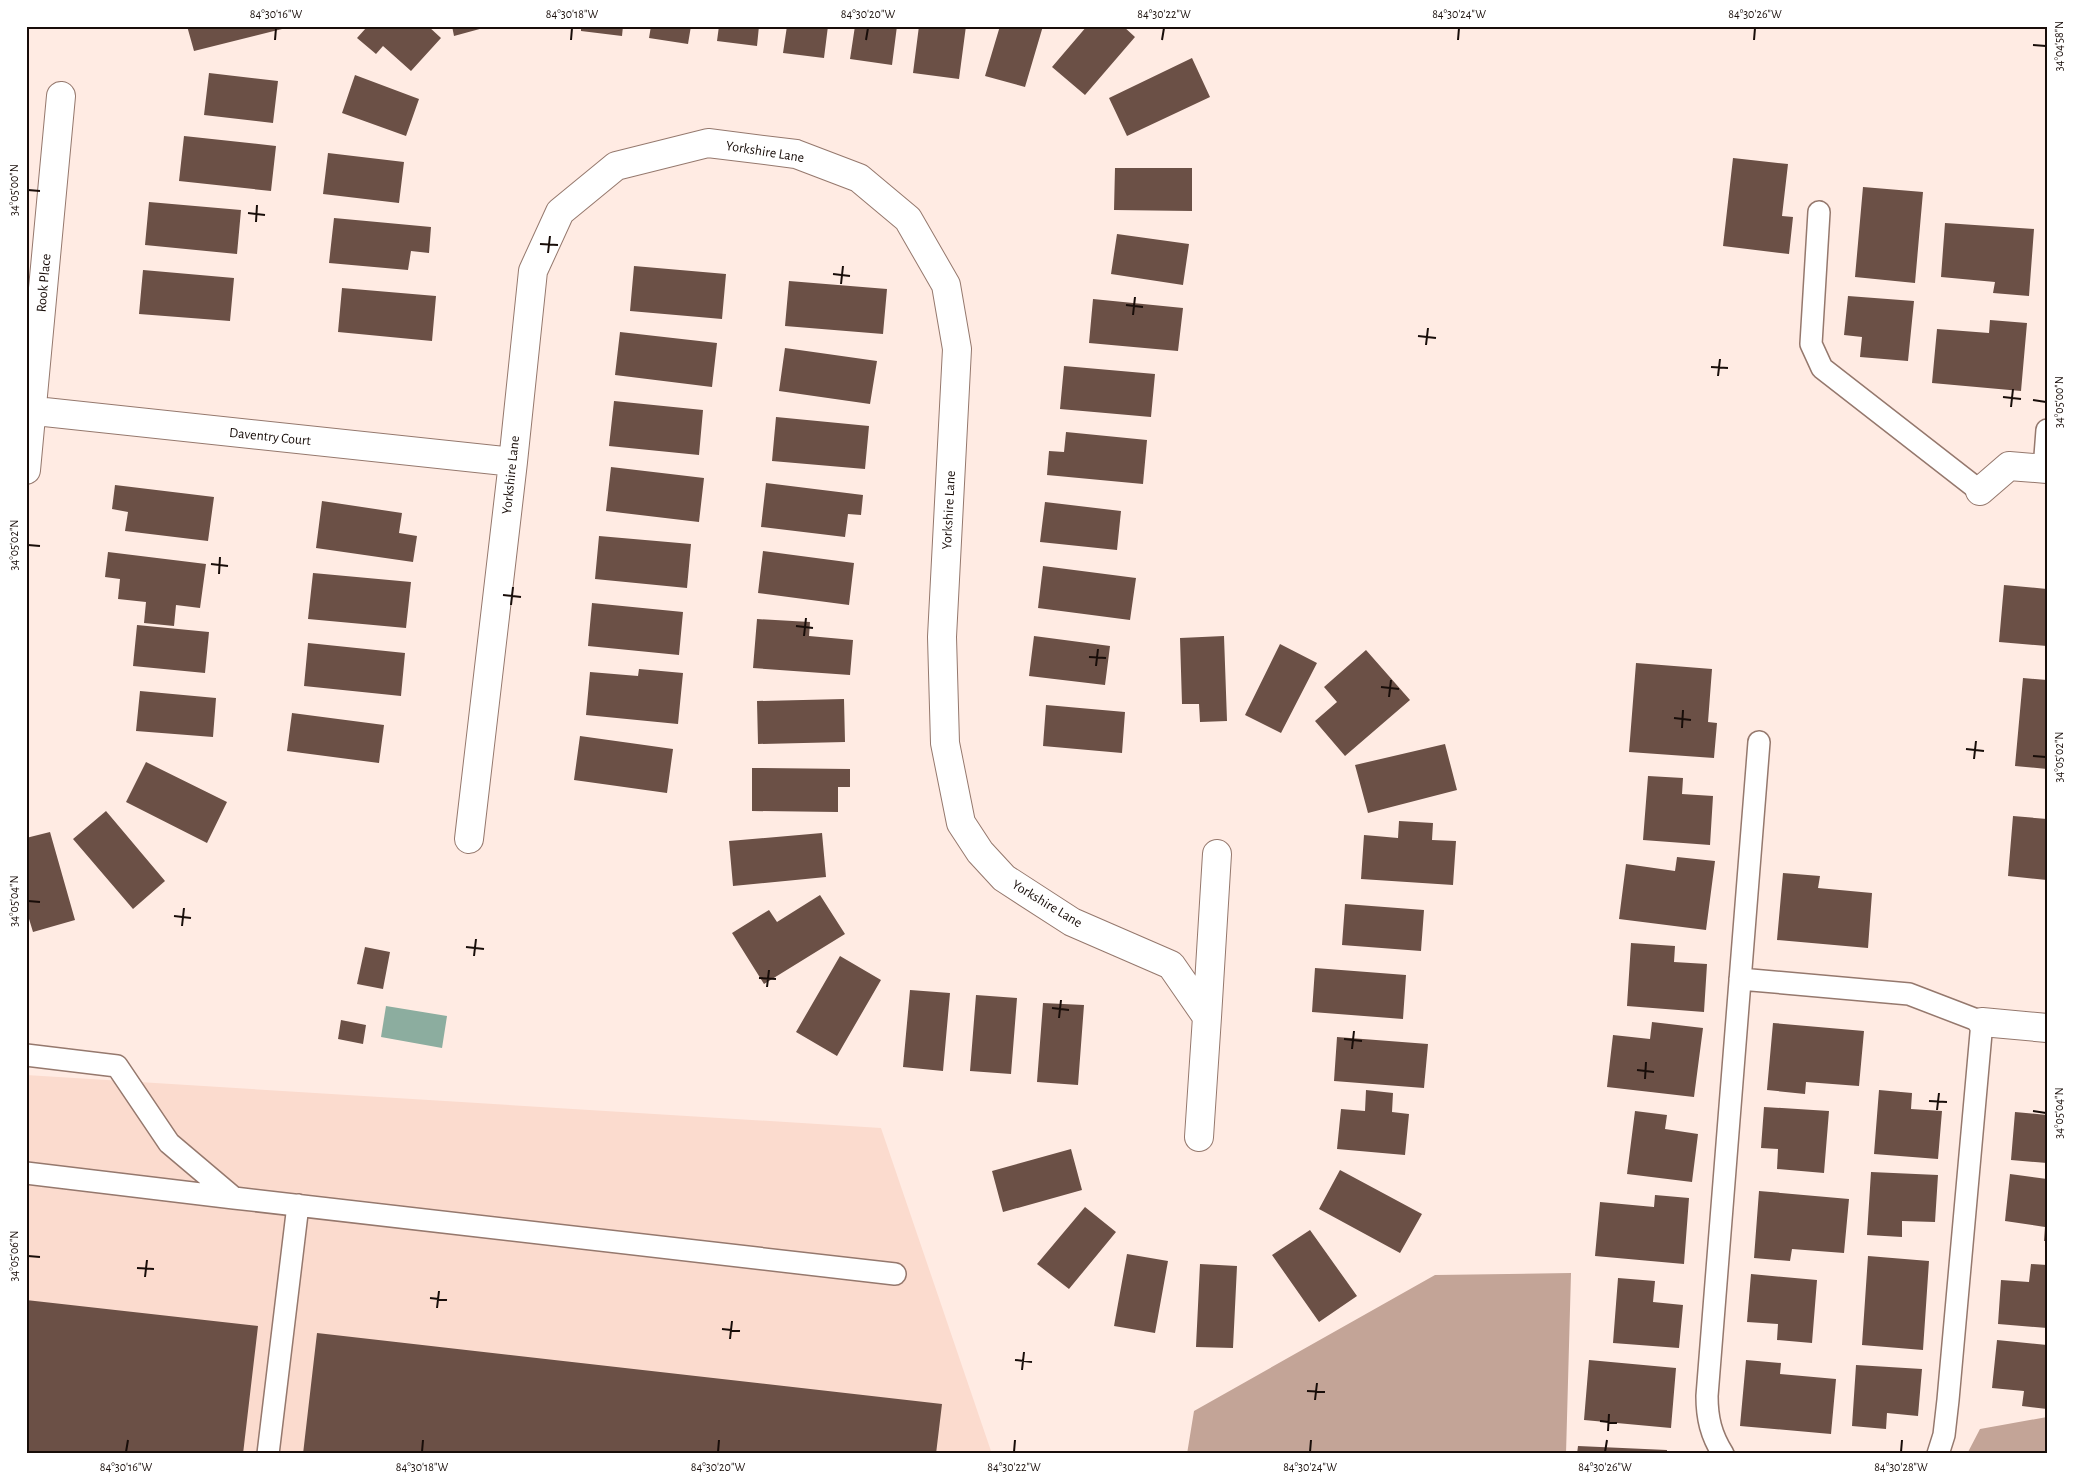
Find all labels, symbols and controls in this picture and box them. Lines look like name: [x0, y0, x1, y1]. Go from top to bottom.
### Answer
text: 84°30'16"W: [250, 8, 302, 20]
text: 84°30'18"W: [546, 8, 598, 20]
text: 84°30'20"W: [841, 8, 895, 20]
text: 84°30'22"W: [1137, 8, 1191, 20]
text: 84°30'24"W: [1432, 8, 1486, 20]
text: 84°30'26"W: [1728, 8, 1782, 20]
text: 34°04'58"N: [2053, 21, 2065, 71]
street label: Yorkshire Lane: [725, 139, 805, 165]
text: 34°05'00"N: [8, 164, 20, 216]
street label: Rook Place: [34, 253, 54, 313]
text: 34°05'00"N: [2053, 376, 2065, 428]
street label: Daventry Court: [228, 426, 312, 448]
street label: Yorkshire Lane: [500, 435, 522, 515]
street label: Yorkshire Lane: [940, 470, 958, 550]
text: 34°05'02"N: [8, 520, 20, 570]
text: 34°05'02"N: [2053, 732, 2065, 782]
text: 34°05'04"N: [8, 875, 20, 927]
street label: Yorkshire Lane: [1009, 878, 1085, 930]
text: 34°05'04"N: [2053, 1087, 2065, 1139]
text: 34°05'06"N: [8, 1230, 20, 1282]
text: 84°30'16"W: [100, 1461, 152, 1473]
text: 84°30'18"W: [396, 1461, 448, 1473]
text: 84°30'20"W: [691, 1461, 745, 1473]
text: 84°30'22"W: [987, 1461, 1041, 1473]
text: 84°30'24"W: [1283, 1461, 1337, 1473]
text: 84°30'26"W: [1578, 1461, 1632, 1473]
text: 84°30'28"W: [1874, 1461, 1928, 1473]

